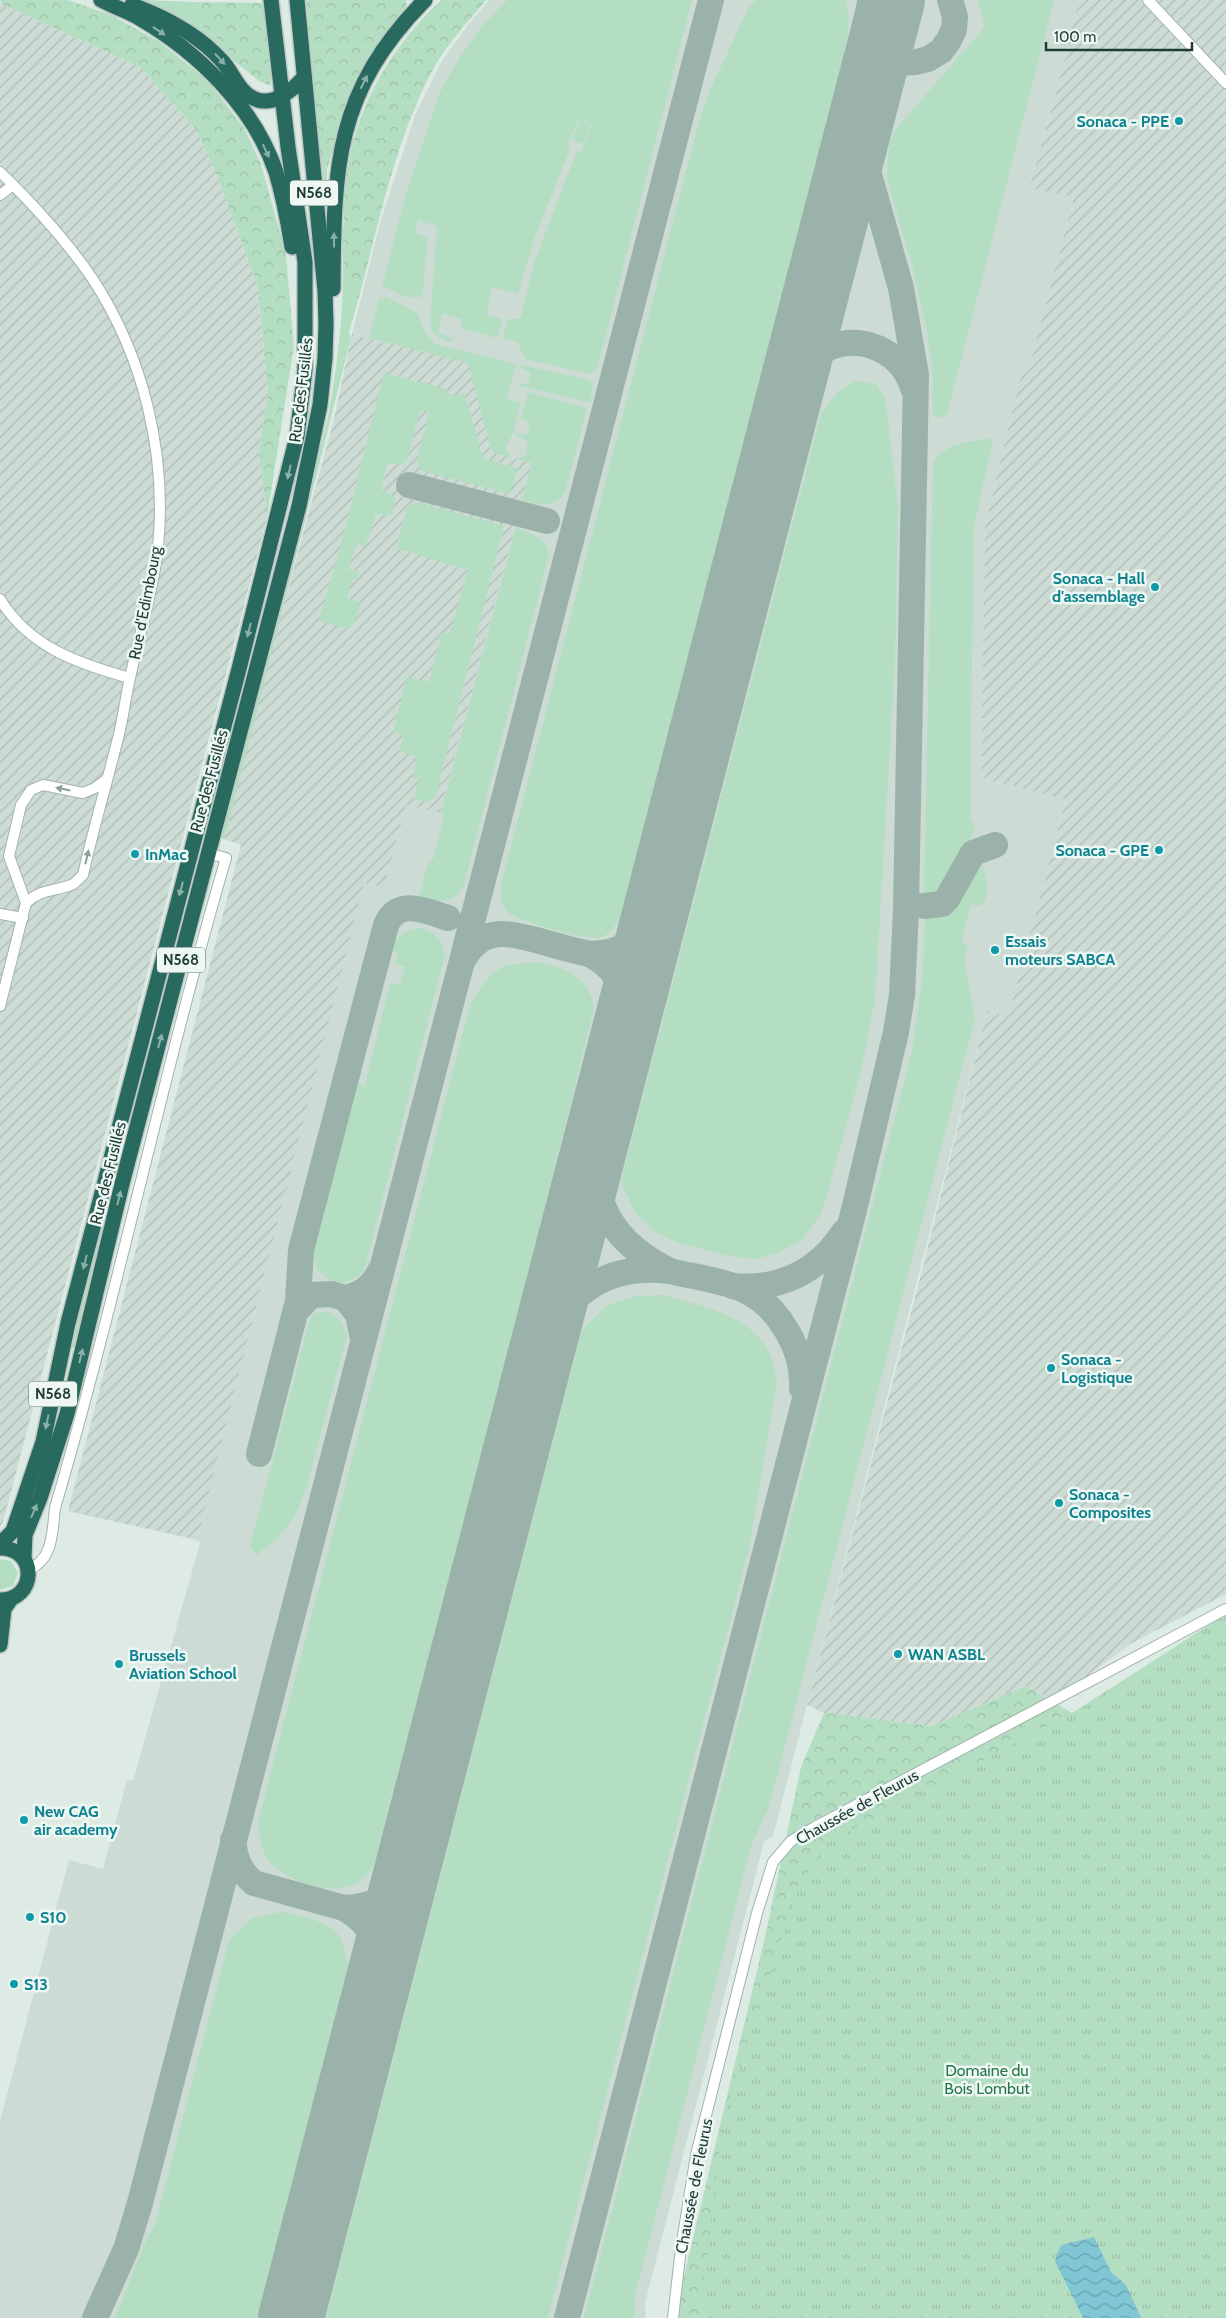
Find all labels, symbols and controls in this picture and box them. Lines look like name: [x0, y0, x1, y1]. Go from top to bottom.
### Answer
scale bar: [1046, 20, 1192, 52]
one-way arrow: [153, 27, 166, 36]
text: 100 m: [1054, 28, 1096, 46]
one-way arrow: [214, 53, 225, 65]
one-way arrow: [359, 74, 368, 89]
place label: Sonaca - PPE: [1077, 112, 1169, 131]
marker: Sonaca - PPE: [1173, 115, 1185, 127]
one-way arrow: [262, 144, 270, 158]
road number: N568: [290, 180, 338, 206]
one-way arrow: [330, 231, 338, 247]
street label: Rue des Fusillés: [285, 336, 317, 443]
one-way arrow: [285, 465, 293, 480]
street label: Rue d'Edimbourg: [125, 544, 166, 661]
place label: Sonaca - Hall d'assemblage: [1052, 569, 1145, 606]
marker: Sonaca - Hall d'assemblage: [1149, 581, 1161, 593]
one-way arrow: [245, 622, 253, 637]
street label: Rue des Fusillés: [186, 727, 232, 834]
one-way arrow: [54, 785, 70, 793]
place label: Sonaca - GPE: [1055, 841, 1149, 860]
marker: Sonaca - GPE: [1153, 844, 1165, 856]
place label: InMac: [145, 845, 186, 864]
marker: InMac: [129, 848, 141, 860]
one-way arrow: [83, 850, 91, 865]
one-way arrow: [177, 881, 185, 896]
place label: Essais moteurs SABCA: [1005, 932, 1115, 969]
marker: Essais moteurs SABCA: [989, 944, 1001, 956]
road number: N568: [157, 948, 205, 972]
one-way arrow: [156, 1033, 164, 1048]
street label: Rue des Fusillés: [86, 1119, 130, 1226]
one-way arrow: [115, 1191, 123, 1206]
one-way arrow: [81, 1254, 89, 1269]
one-way arrow: [77, 1349, 85, 1364]
place label: Sonaca - Logistique: [1061, 1350, 1133, 1387]
marker: Sonaca - Logistique: [1045, 1362, 1057, 1374]
road number: N568: [29, 1382, 77, 1406]
one-way arrow: [43, 1414, 51, 1429]
place label: Sonaca - Composites: [1069, 1485, 1151, 1522]
marker: Sonaca - Composites: [1053, 1497, 1065, 1509]
one-way arrow: [31, 1504, 39, 1519]
place label: WAN ASBL: [908, 1645, 985, 1664]
place label: Brussels Aviation School: [129, 1646, 237, 1683]
marker: WAN ASBL: [892, 1648, 904, 1660]
marker: Brussels Aviation School: [113, 1658, 125, 1670]
street label: Chaussée de Fleurus: [792, 1765, 922, 1849]
place label: New CAG air academy: [34, 1802, 118, 1839]
marker: New CAG air academy: [18, 1814, 30, 1826]
place label: S10: [40, 1908, 66, 1927]
marker: S10: [24, 1911, 36, 1923]
place label: S13: [24, 1975, 48, 1994]
marker: S13: [8, 1978, 20, 1990]
park label: Domaine du Bois Lombut: [944, 2061, 1030, 2098]
street label: Chaussée de Fleurus: [672, 2116, 716, 2255]

